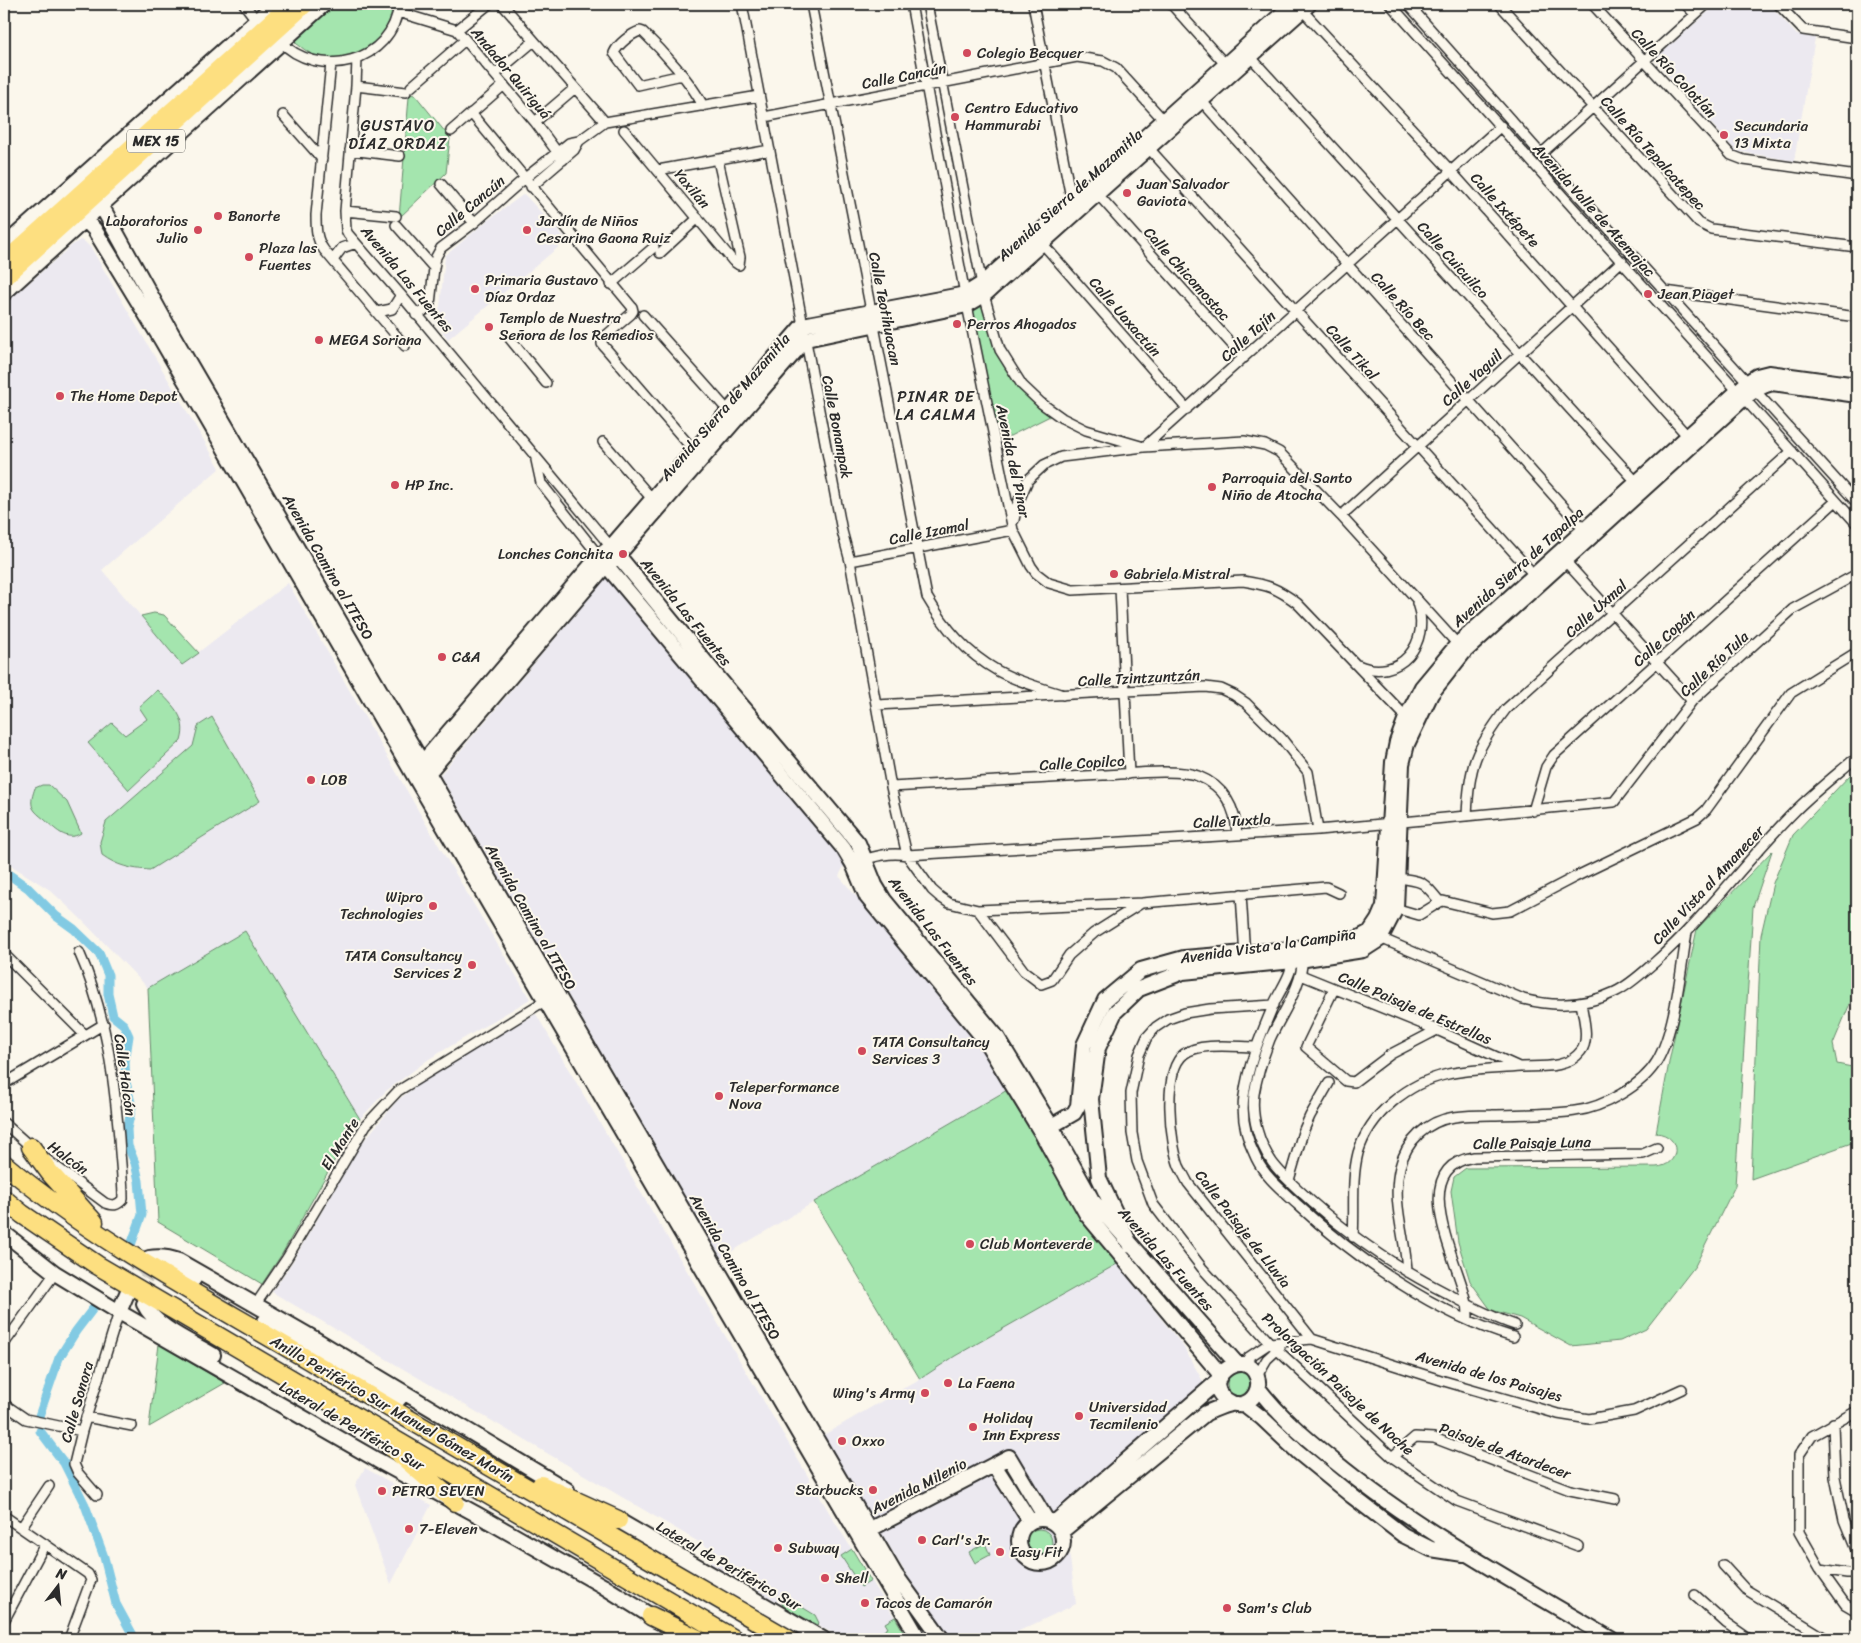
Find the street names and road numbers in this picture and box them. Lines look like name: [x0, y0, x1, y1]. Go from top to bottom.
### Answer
street label: Andador Quiriguá: [464, 20, 558, 125]
street label: Calle Río Colotlán: [1625, 22, 1723, 124]
street label: Calle Cancún: [859, 55, 949, 97]
street label: Calle Río Tepalcatepec: [1594, 89, 1712, 217]
street label: Avenida Sierra de Mazamitla: [990, 122, 1149, 268]
road number: MEX 15: [127, 130, 185, 152]
street label: Avenida Valle de Atemajac: [1526, 136, 1662, 283]
street label: Yaxilán: [667, 163, 717, 215]
street label: Calle Ixtépete: [1464, 166, 1546, 254]
street label: Calle Cancún: [429, 168, 511, 244]
street label: Calle Cuicuilco: [1411, 215, 1496, 305]
street label: Avenida Las Fuentes: [353, 219, 460, 339]
street label: Calle Chicomostoc: [1137, 221, 1237, 327]
street label: Calle Teotihuacan: [861, 250, 909, 368]
street label: Calle Río Bec: [1364, 265, 1442, 347]
street label: Calle Uaxactún: [1082, 271, 1168, 363]
street label: Calle Tajín: [1214, 304, 1282, 368]
street label: Calle Tikal: [1319, 318, 1385, 387]
street label: Avenida Sierra de Mazamitla: [653, 327, 797, 487]
street label: Calle Yaguil: [1435, 343, 1509, 413]
street label: Calle Bonampak: [814, 373, 860, 481]
street label: Avenida del Pinar: [988, 401, 1038, 521]
street label: Avenida Camino al ITESO: [275, 488, 381, 645]
street label: Avenida Sierra de Tapalpa: [1445, 500, 1590, 634]
street label: Calle Izamal: [887, 511, 972, 552]
street label: Avenida Las Fuentes: [633, 551, 738, 672]
street label: Calle Uxmal: [1559, 573, 1634, 645]
street label: Calle Copán: [1627, 602, 1701, 674]
street label: Calle Río Tula: [1673, 624, 1755, 703]
street label: Calle Tzintzuntzán: [1077, 662, 1201, 694]
street label: Calle Copilco: [1039, 748, 1126, 778]
street label: Calle Tuxtla: [1193, 806, 1272, 836]
street label: Calle Vista al Amanecer: [1645, 818, 1771, 951]
street label: Avenida Camino al ITESO: [478, 838, 584, 995]
street label: Avenida Las Fuentes: [881, 870, 984, 992]
street label: Avenida Vista a la Campiña: [1177, 921, 1358, 971]
street label: Calle Paisaje de Estrellas: [1334, 964, 1496, 1052]
street label: Calle Halcón: [106, 1032, 144, 1118]
street label: El Mante: [314, 1112, 367, 1176]
street label: Calle Paisaje Luna: [1473, 1129, 1592, 1157]
street label: Halcón: [42, 1134, 94, 1182]
street label: Calle Paisaje de Lluvia: [1188, 1164, 1298, 1294]
street label: Avenida Camino al ITESO: [682, 1188, 788, 1345]
street label: Avenida Las Fuentes: [1111, 1200, 1220, 1317]
street label: Prolongación Paisaje de Noche: [1256, 1306, 1421, 1462]
street label: Anillo Periférico Sur Manuel Gómez Morín: [264, 1328, 519, 1490]
street label: Avenida de los Paisajes: [1412, 1342, 1566, 1410]
street label: Calle Sonora: [53, 1358, 101, 1446]
street label: Lateral de Periférico Sur: [274, 1374, 430, 1479]
street label: Paisaje de Atardecer: [1436, 1415, 1575, 1487]
street label: Avenida Milenio: [866, 1451, 972, 1522]
street label: Lateral de Periférico Sur: [651, 1514, 807, 1619]

